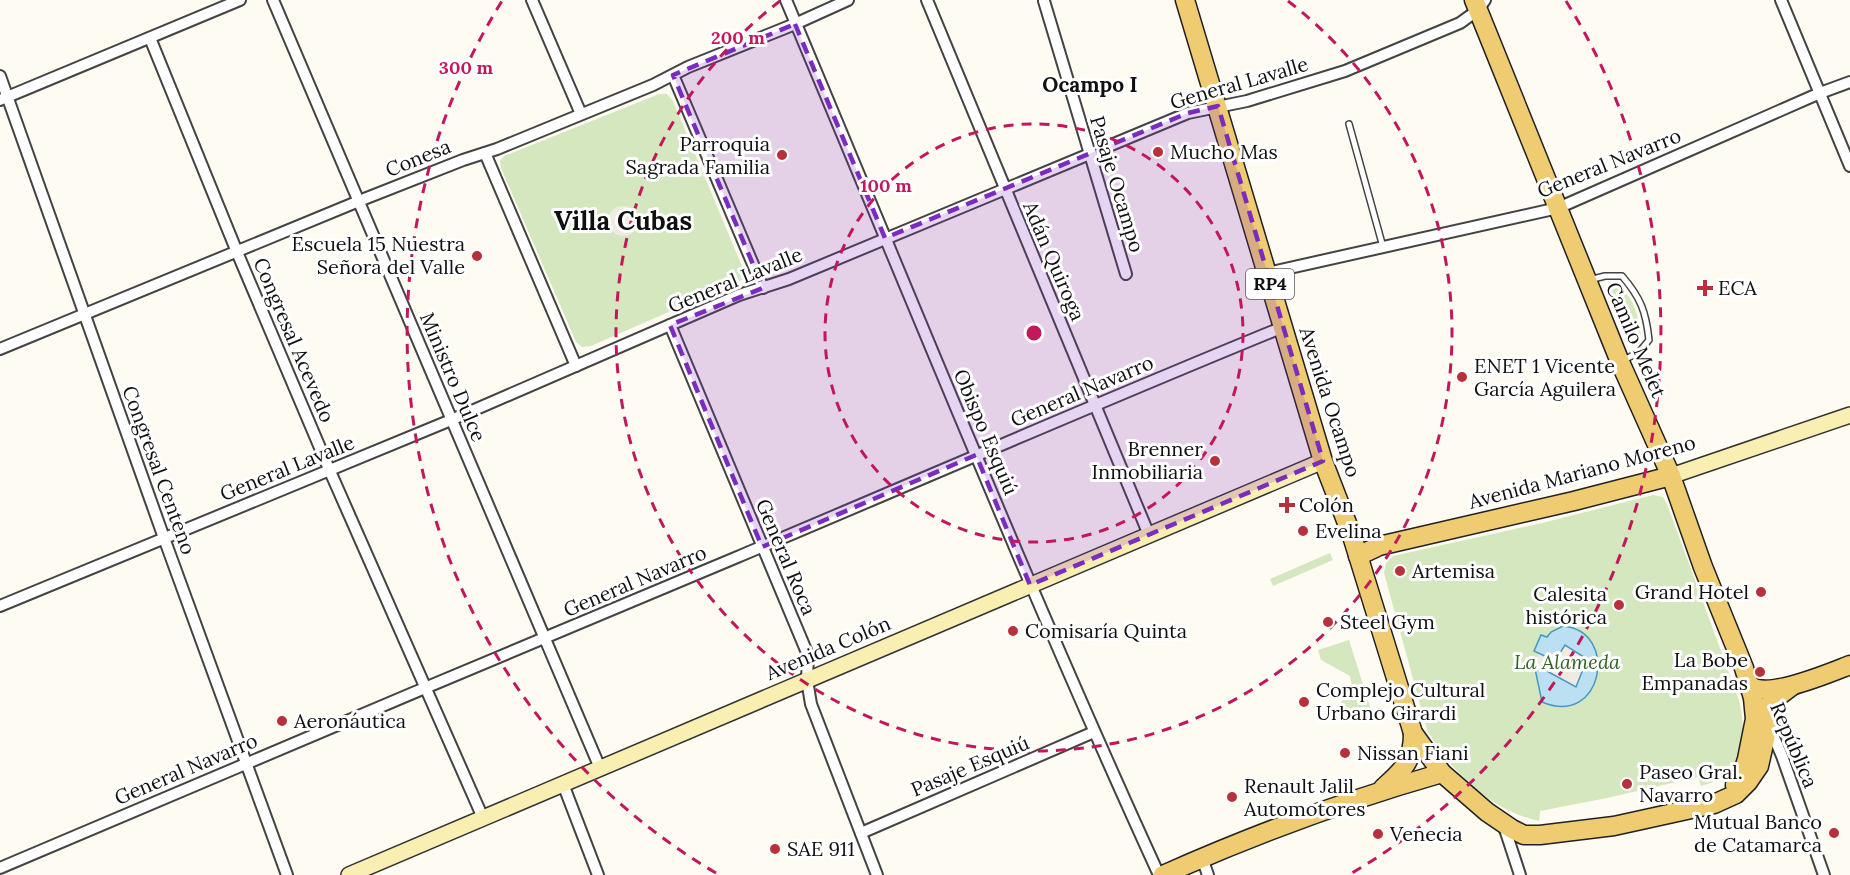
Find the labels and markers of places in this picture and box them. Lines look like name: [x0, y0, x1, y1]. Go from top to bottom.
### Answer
place label: Parroquia Sagrada Familia: [626, 131, 770, 179]
place label: Mucho Mas: [1170, 139, 1278, 164]
marker: Mucho Mas: [1151, 145, 1165, 159]
marker: Parroquia Sagrada Familia: [775, 148, 789, 162]
place label: Escuela 15 Nuestra Señora del Valle: [292, 231, 465, 279]
marker: Escuela 15 Nuestra Señora del Valle: [470, 249, 484, 263]
place label: ECA: [1718, 275, 1757, 300]
marker: ECA: [1696, 279, 1714, 297]
centre of rings: [1024, 323, 1044, 343]
place label: ENET 1 Vicente García Aguilera: [1474, 353, 1616, 401]
marker: ENET 1 Vicente García Aguilera: [1455, 370, 1469, 384]
place label: Brenner Inmobiliaria: [1092, 436, 1203, 484]
marker: Brenner Inmobiliaria: [1208, 454, 1222, 468]
place label: Colón: [1299, 492, 1354, 517]
marker: Colón: [1280, 498, 1294, 512]
place label: Evelina: [1315, 518, 1382, 543]
marker: Evelina: [1296, 524, 1310, 538]
place label: Artemisa: [1411, 558, 1495, 583]
marker: Artemisa: [1393, 564, 1407, 578]
place label: Grand Hotel: [1635, 579, 1749, 604]
place label: Calesita histórica: [1526, 581, 1607, 629]
marker: Grand Hotel: [1754, 585, 1768, 599]
marker: Calesita histórica: [1612, 598, 1626, 612]
place label: Steel Gym: [1340, 609, 1435, 634]
marker: Steel Gym: [1321, 615, 1335, 629]
place label: Comisaría Quinta: [1025, 618, 1187, 643]
marker: Comisaría Quinta: [1006, 624, 1020, 638]
place label: La Bobe Empanadas: [1641, 647, 1748, 695]
marker: La Bobe Empanadas: [1753, 665, 1767, 679]
place label: Complejo Cultural Urbano Girardi: [1316, 677, 1485, 725]
marker: Complejo Cultural Urbano Girardi: [1297, 695, 1311, 709]
place label: Aeronáutica: [293, 708, 406, 733]
marker: Aeronáutica: [275, 714, 289, 728]
place label: Nissan Fiani: [1357, 740, 1469, 765]
marker: Nissan Fiani: [1338, 746, 1352, 760]
place label: Paseo Gral. Navarro: [1639, 759, 1743, 807]
place label: Renault Jalil Automotores: [1243, 773, 1366, 821]
marker: Paseo Gral. Navarro: [1620, 777, 1634, 791]
marker: Renault Jalil Automotores: [1225, 790, 1239, 804]
place label: Mutual Banco de Catamarca: [1694, 809, 1822, 857]
place label: Venecia: [1389, 821, 1463, 846]
marker: Mutual Banco de Catamarca: [1827, 826, 1841, 840]
marker: Venecia: [1371, 827, 1385, 841]
place label: SAE 911: [787, 836, 855, 861]
marker: SAE 911: [768, 842, 782, 856]

